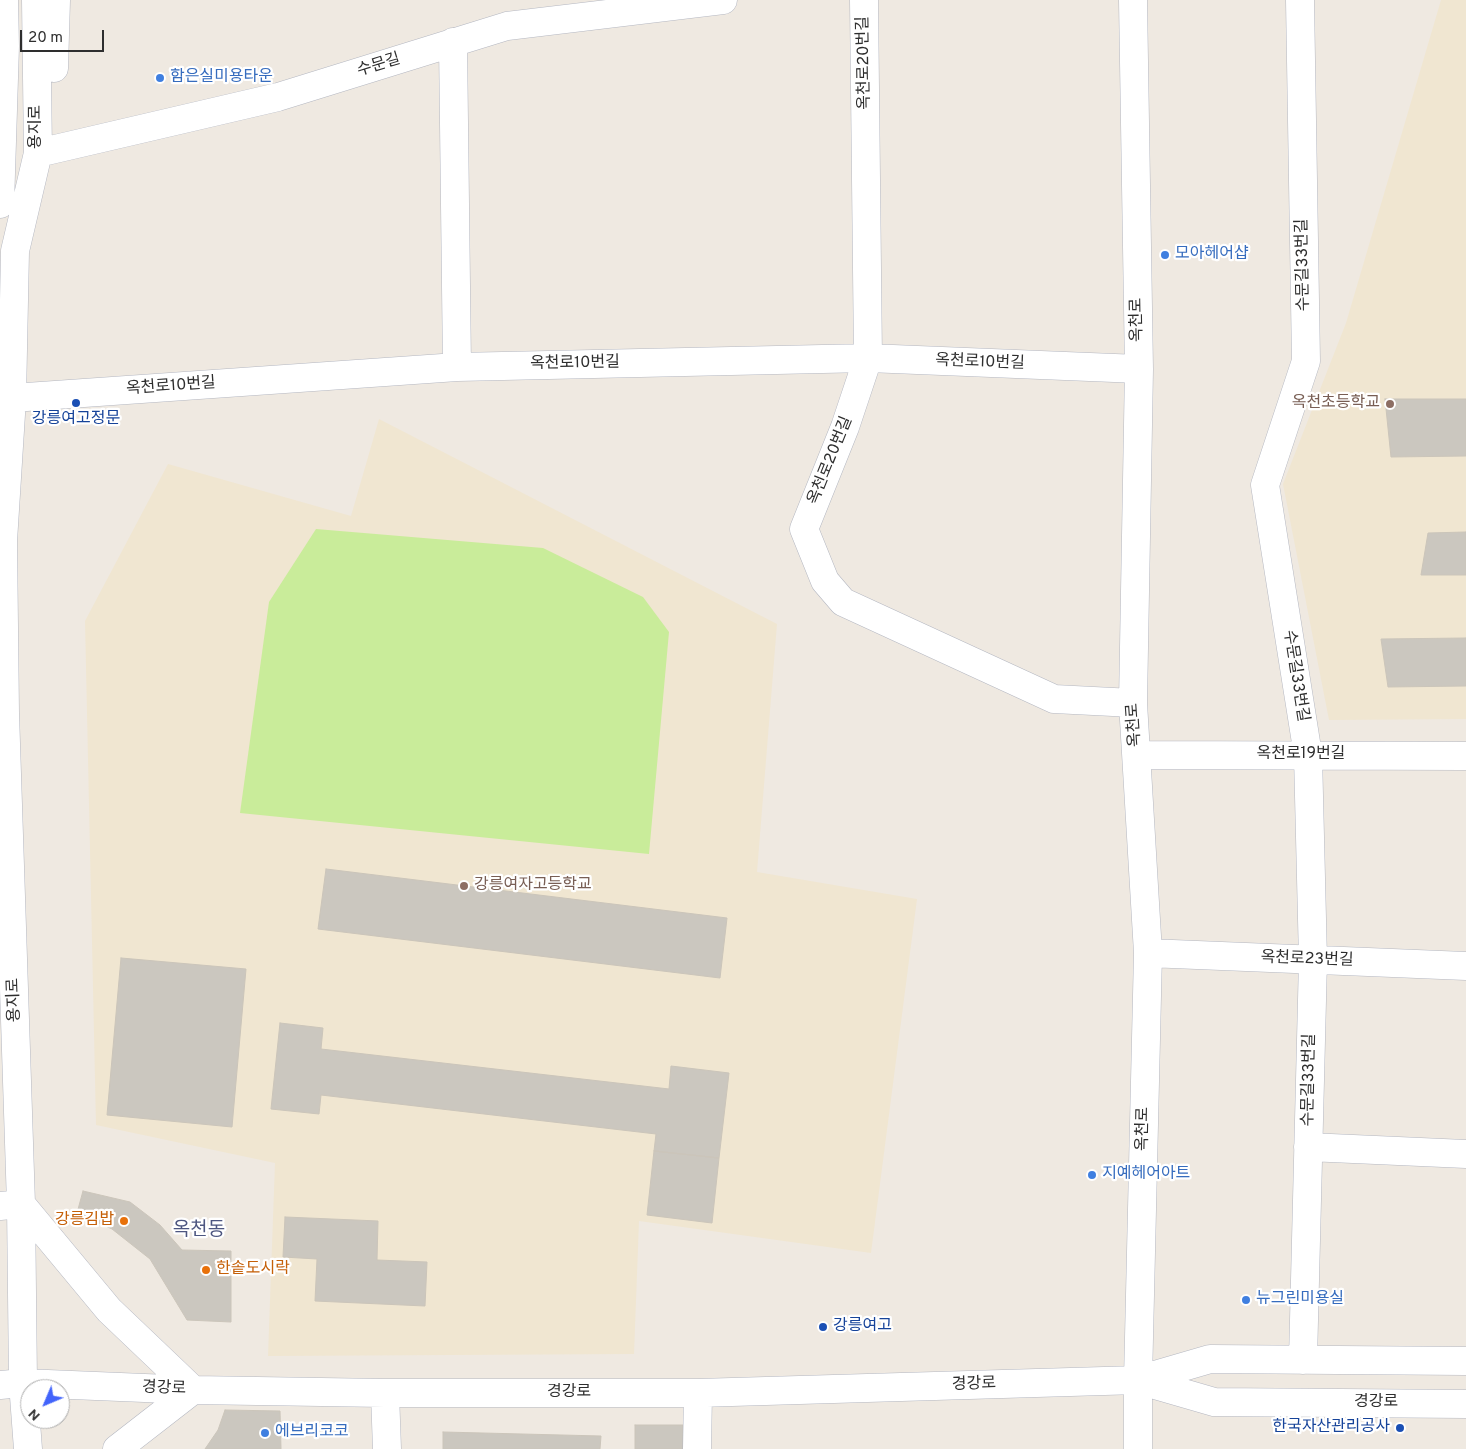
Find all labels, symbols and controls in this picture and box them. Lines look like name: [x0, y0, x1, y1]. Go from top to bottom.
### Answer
street label: 옥천로20번길: [855, 16, 875, 110]
scale bar: [22, 20, 106, 52]
text: 20 m: [28, 29, 63, 48]
street label: 수문길: [355, 50, 403, 82]
place label: 함은실미용타운: [170, 68, 273, 88]
marker: 함은실미용타운: [154, 72, 166, 84]
street label: 용지로: [27, 105, 47, 149]
street label: 수문길33번길: [1294, 218, 1314, 312]
place label: 모아헤어샵: [1175, 245, 1249, 265]
marker: 모아헤어샵: [1159, 249, 1171, 261]
street label: 옥천로: [1128, 298, 1148, 342]
street label: 옥천로10번길: [935, 352, 1025, 374]
street label: 옥천로10번길: [530, 354, 620, 374]
street label: 옥천로10번길: [126, 374, 216, 400]
place label: 옥천초등학교: [1292, 394, 1380, 414]
marker: 강릉여고정문: [70, 397, 82, 409]
marker: 옥천초등학교: [1384, 398, 1396, 410]
place label: 강릉여고정문: [32, 410, 120, 430]
street label: 옥천로20번길: [805, 414, 857, 508]
street label: 수문길33번길: [1278, 629, 1312, 723]
street label: 옥천로: [1124, 702, 1146, 748]
street label: 옥천로19번길: [1256, 745, 1346, 765]
place label: 강릉여자고등학교: [474, 876, 592, 896]
marker: 강릉여자고등학교: [458, 880, 470, 892]
street label: 옥천로23번길: [1260, 949, 1354, 971]
street label: 용지로: [5, 978, 25, 1022]
street label: 수문길33번길: [1300, 1033, 1320, 1127]
street label: 옥천로: [1134, 1107, 1154, 1151]
place label: 지예헤어아트: [1102, 1165, 1190, 1185]
marker: 지예헤어아트: [1086, 1169, 1098, 1181]
place label: 강릉김밥: [55, 1211, 114, 1231]
marker: 강릉김밥: [118, 1215, 130, 1227]
district label: 옥천동: [173, 1220, 225, 1242]
place label: 한솥도시락: [216, 1260, 290, 1280]
marker: 한솥도시락: [200, 1264, 212, 1276]
place label: 뉴그린미용실: [1256, 1290, 1344, 1310]
marker: 뉴그린미용실: [1240, 1294, 1252, 1306]
place label: 강릉여고: [833, 1317, 892, 1337]
marker: 강릉여고: [817, 1321, 829, 1333]
street label: 경강로: [952, 1375, 996, 1395]
north arrow: [20, 1379, 70, 1429]
street label: 경강로: [142, 1379, 186, 1399]
street label: 경강로: [547, 1383, 591, 1403]
street label: 경강로: [1354, 1393, 1398, 1413]
text: N: [25, 1405, 44, 1424]
place label: 한국자산관리공사: [1272, 1418, 1390, 1438]
marker: 한국자산관리공사: [1394, 1422, 1406, 1434]
place label: 에브리코코: [275, 1423, 349, 1443]
marker: 에브리코코: [259, 1427, 271, 1439]

